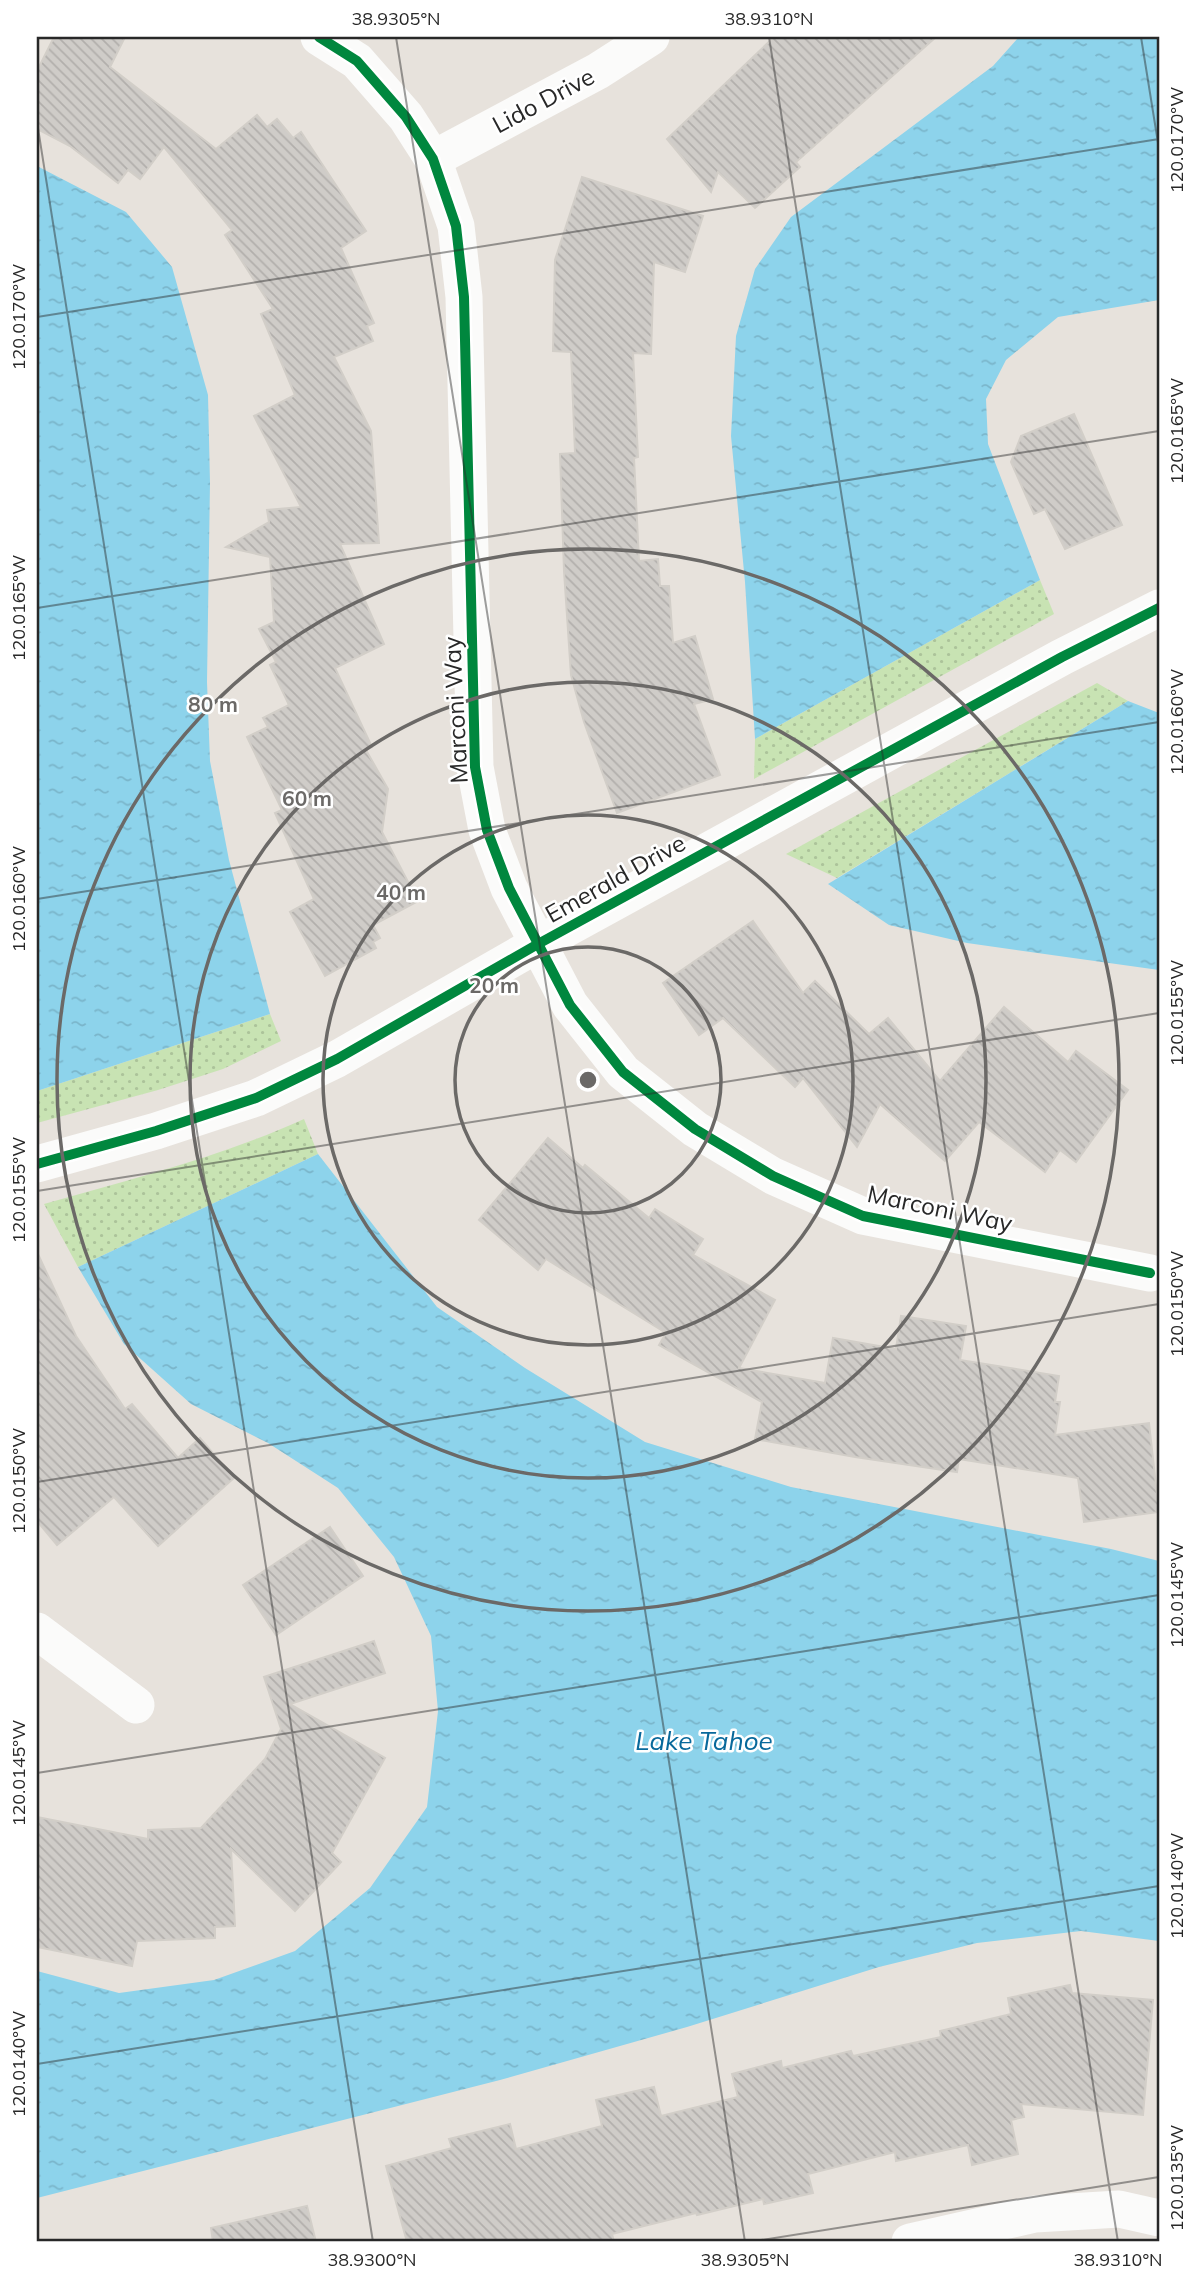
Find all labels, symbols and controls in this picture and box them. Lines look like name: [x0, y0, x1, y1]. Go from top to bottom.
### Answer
text: 38.9305°N: [351, 7, 441, 30]
text: 38.9310°N: [724, 7, 814, 30]
street label: Lido Drive: [487, 61, 599, 139]
text: 120.0170°W: [1165, 87, 1188, 193]
text: 120.0170°W: [7, 264, 30, 370]
text: 120.0165°W: [1165, 378, 1188, 484]
text: 120.0165°W: [7, 555, 30, 661]
street label: Marconi Way: [436, 635, 474, 784]
text: 120.0160°W: [1165, 669, 1188, 775]
text: 80 m: [188, 691, 238, 717]
text: 60 m: [282, 785, 332, 811]
street label: Emerald Drive: [540, 827, 690, 929]
text: 120.0160°W: [7, 846, 30, 952]
text: 40 m: [376, 879, 426, 905]
text: 120.0155°W: [1165, 960, 1188, 1066]
text: 20 m: [469, 972, 519, 998]
centre of rings: [576, 1068, 600, 1092]
text: 120.0155°W: [7, 1137, 30, 1243]
street label: Marconi Way: [865, 1178, 1015, 1238]
text: 120.0150°W: [1165, 1251, 1188, 1357]
text: 120.0150°W: [7, 1428, 30, 1534]
text: 120.0145°W: [1165, 1542, 1188, 1648]
text: 120.0145°W: [7, 1720, 30, 1826]
water label: Lake Tahoe: [635, 1724, 773, 1757]
text: 120.0140°W: [1165, 1833, 1188, 1939]
text: 120.0140°W: [7, 2011, 30, 2117]
text: 120.0135°W: [1165, 2125, 1188, 2231]
text: 38.9300°N: [327, 2248, 417, 2271]
text: 38.9305°N: [700, 2248, 790, 2271]
text: 38.9310°N: [1073, 2248, 1163, 2271]

